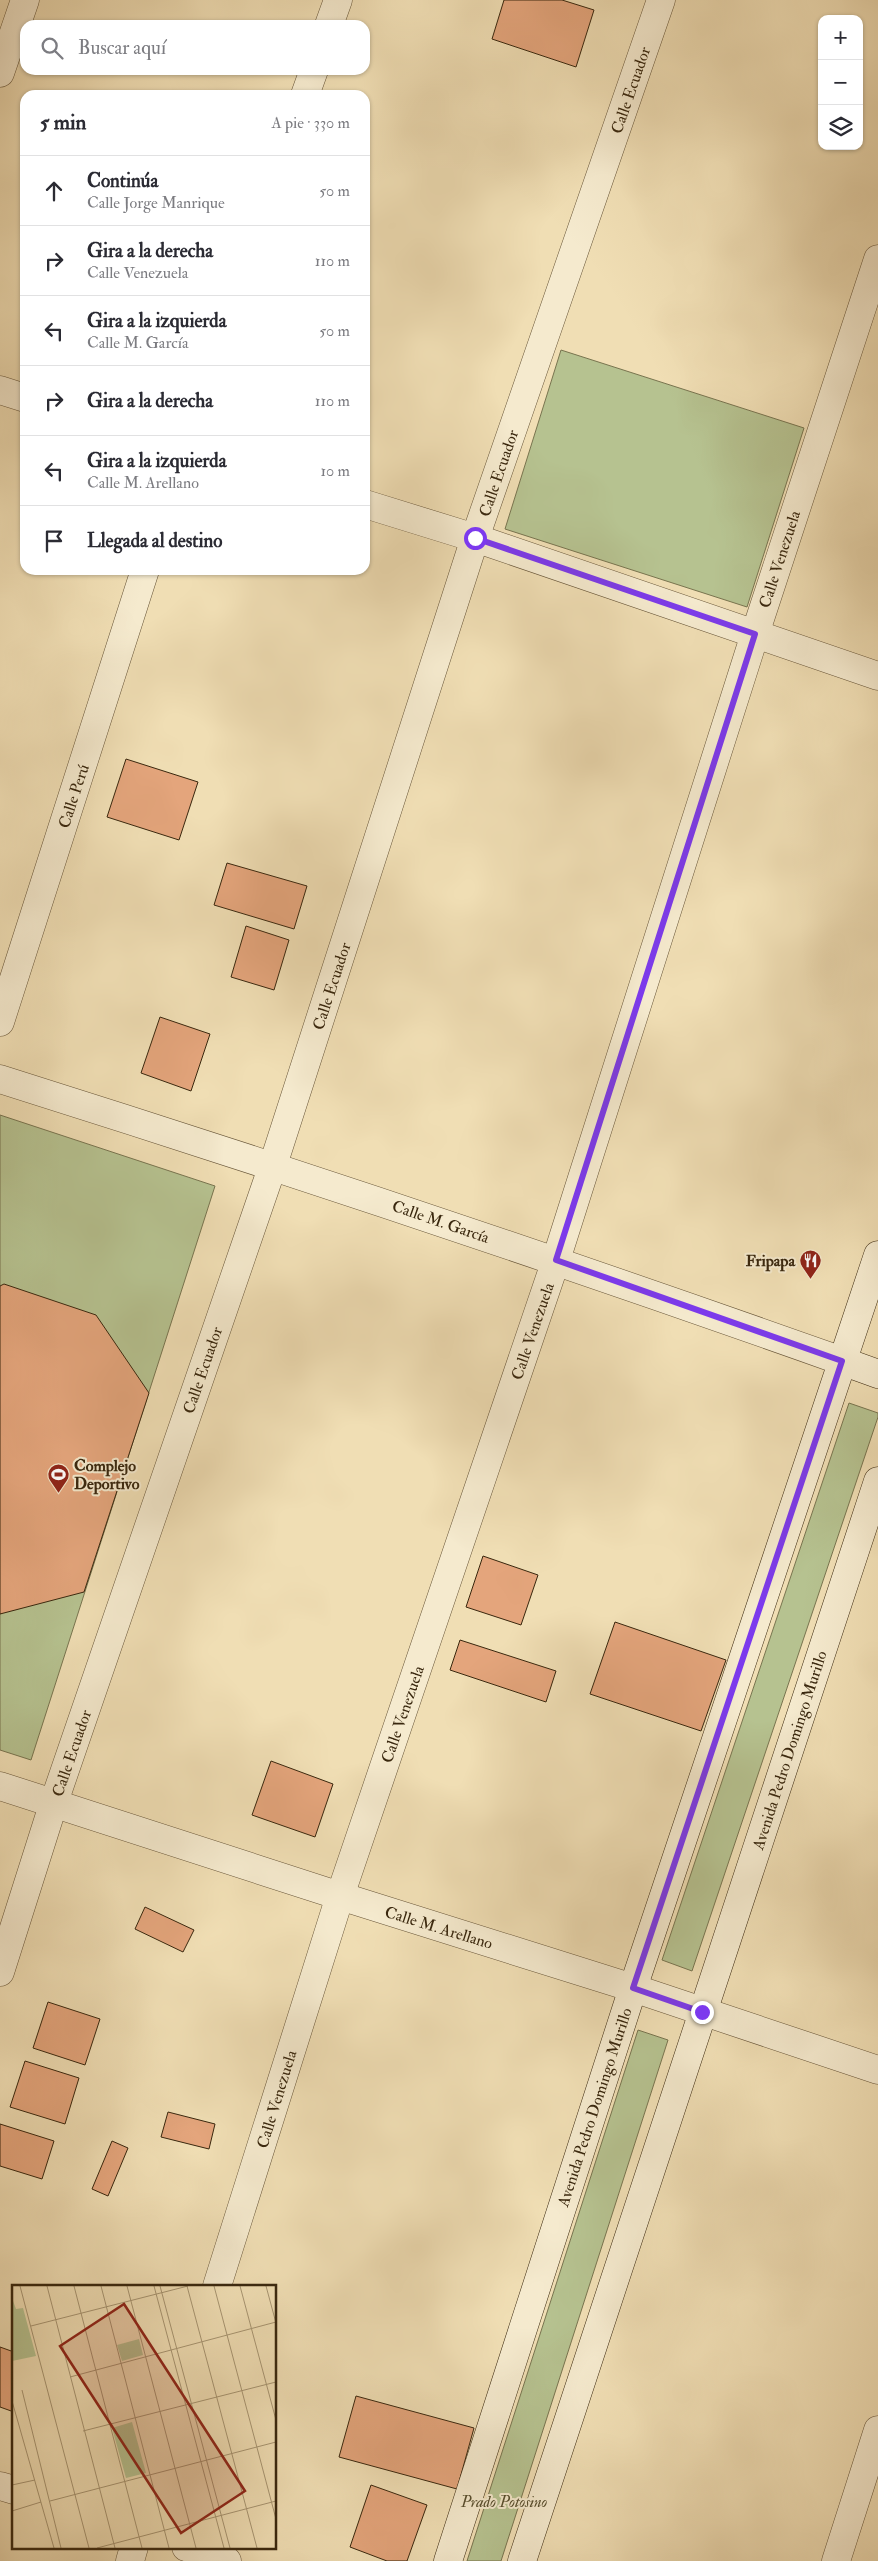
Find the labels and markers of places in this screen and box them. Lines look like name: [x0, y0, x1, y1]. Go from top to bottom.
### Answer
restaurant icon: Fripapa: [799, 1248, 823, 1279]
place label: Fripapa: [746, 1251, 795, 1272]
place label: Complejo Deportivo: [74, 1456, 140, 1495]
sports icon: Complejo Deportivo: [46, 1462, 70, 1493]

